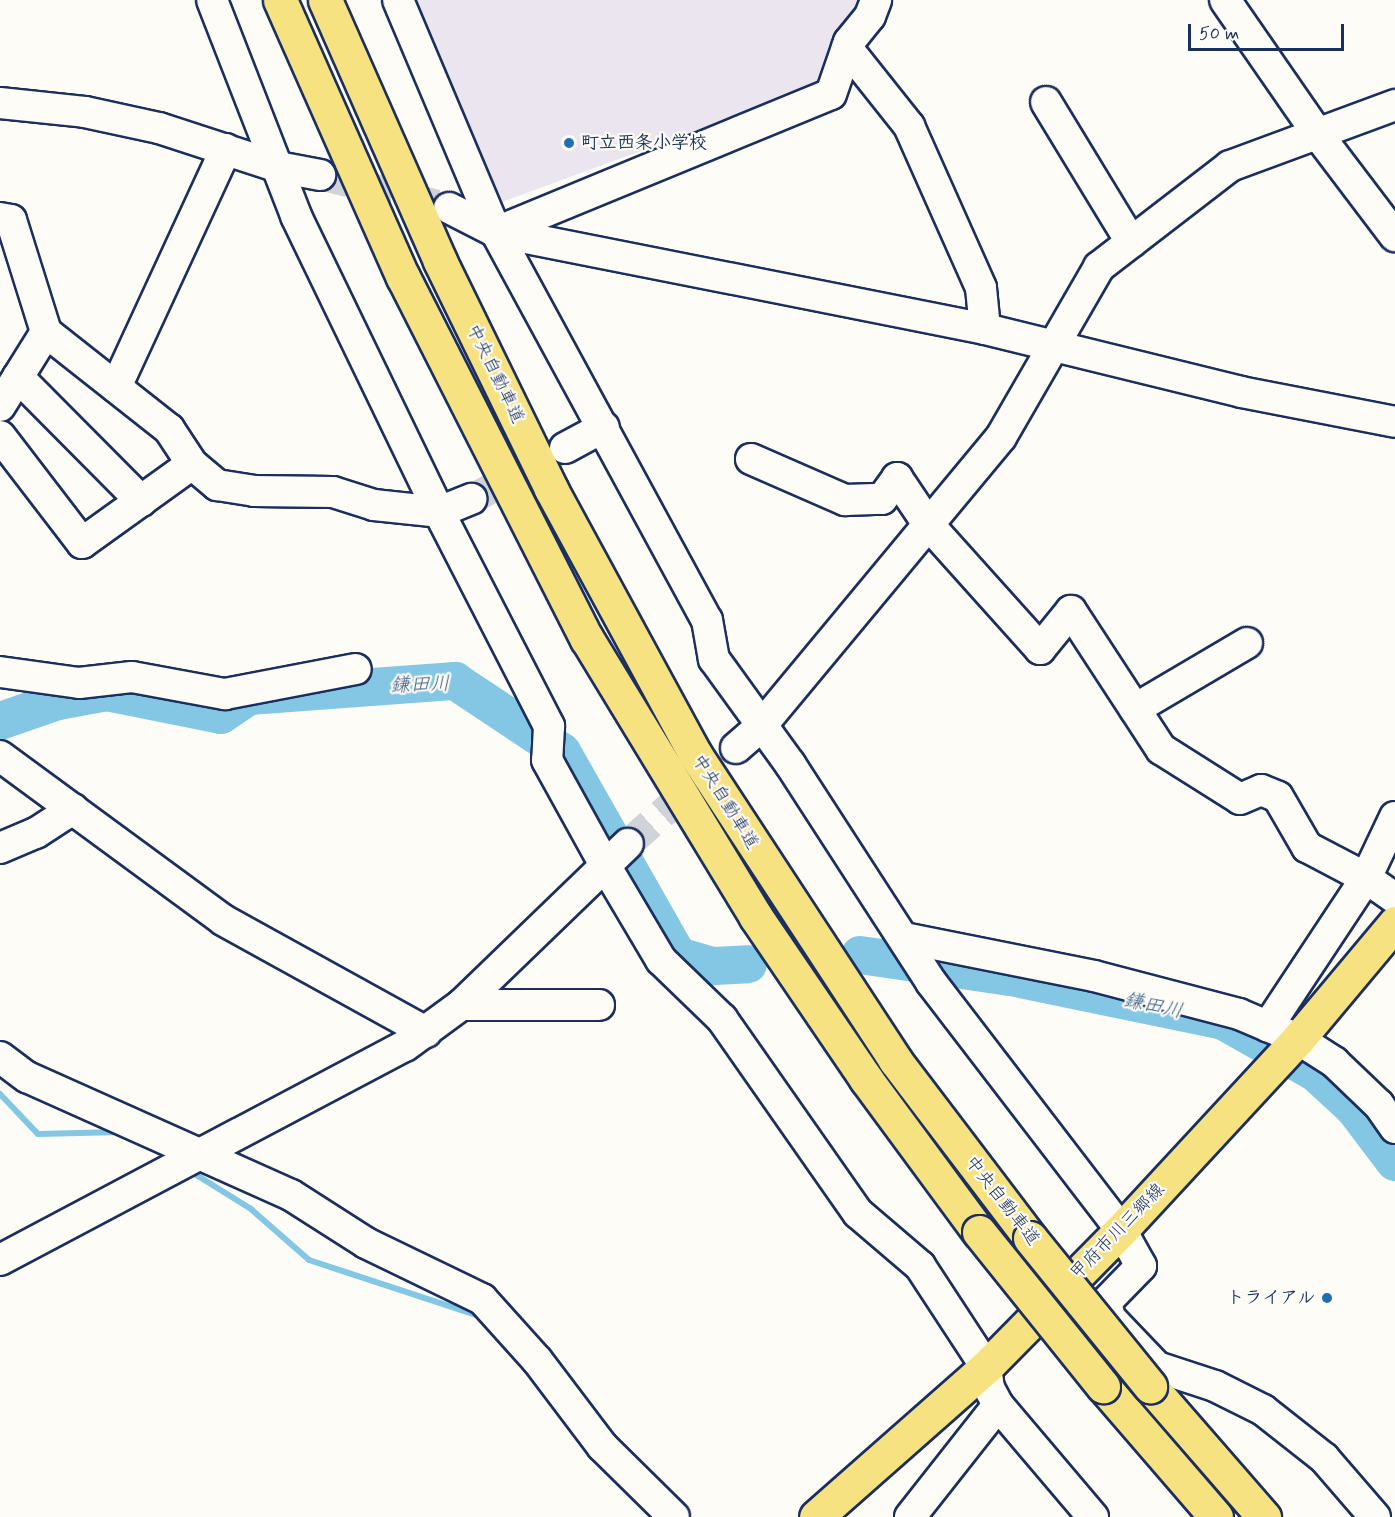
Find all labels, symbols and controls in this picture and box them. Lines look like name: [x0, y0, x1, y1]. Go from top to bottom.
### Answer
scale bar: [1191, 12, 1347, 50]
text: 50 m: [1199, 22, 1239, 46]
place label: 町立西条小学校: [581, 132, 707, 154]
marker: 町立西条小学校: [562, 136, 576, 150]
street label: 中央自動車道: [462, 321, 528, 427]
water label: 鎌田川: [390, 672, 450, 698]
street label: 中央自動車道: [687, 750, 763, 854]
water label: 鎌田川: [1121, 988, 1185, 1024]
street label: 中央自動車道: [960, 1152, 1044, 1250]
street label: 甲府市川三郷線: [1066, 1179, 1170, 1285]
place label: トライアル: [1225, 1287, 1315, 1309]
marker: トライアル: [1320, 1291, 1334, 1305]

